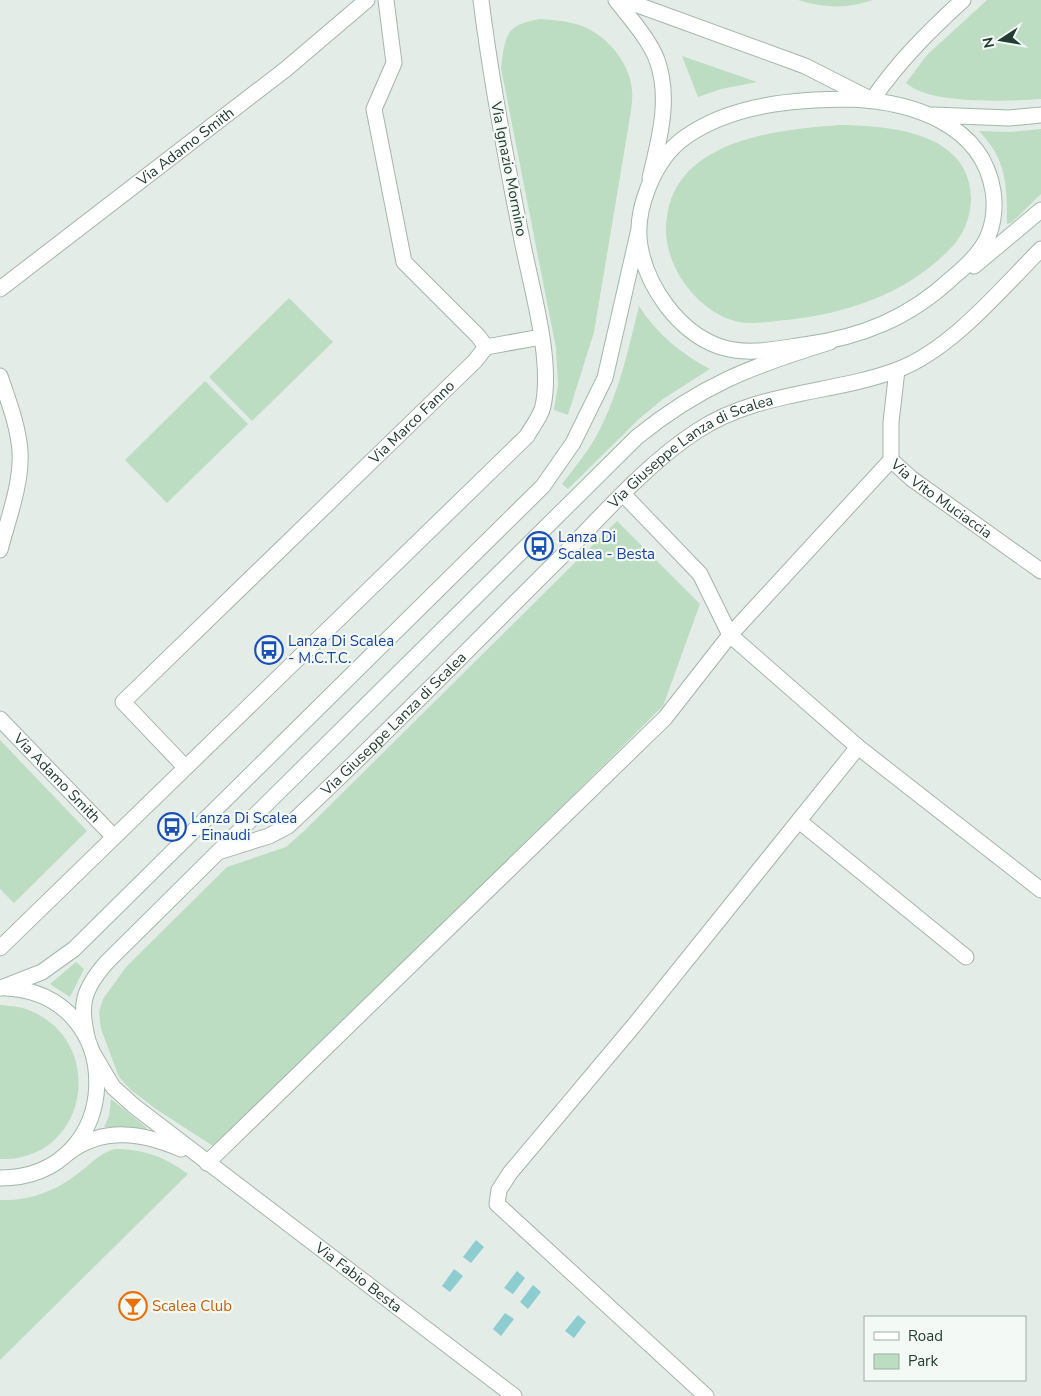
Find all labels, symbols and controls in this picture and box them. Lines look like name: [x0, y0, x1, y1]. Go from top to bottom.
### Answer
north arrow: [976, 15, 1026, 65]
text: N: [978, 35, 999, 50]
street label: Via Ignazio Mormino: [486, 99, 532, 238]
street label: Via Adamo Smith: [132, 103, 238, 191]
street label: Via Marco Fanno: [364, 376, 459, 469]
street label: Via Giuseppe Lanza di Scalea: [603, 390, 775, 513]
street label: Via Vito Muciaccia: [886, 454, 996, 543]
place label: Lanza Di Scalea - Besta: [558, 527, 655, 564]
bus stop icon: Lanza Di Scalea - Besta: [524, 531, 554, 561]
place label: Lanza Di Scalea - M.C.T.C.: [288, 631, 394, 668]
bus stop icon: Lanza Di Scalea - M.C.T.C.: [254, 635, 284, 665]
street label: Via Giuseppe Lanza di Scalea: [316, 647, 471, 801]
street label: Via Adamo Smith: [8, 728, 105, 827]
place label: Lanza Di Scalea - Einaudi: [191, 808, 297, 845]
bus stop icon: Lanza Di Scalea - Einaudi: [157, 812, 187, 842]
street label: Via Fabio Besta: [310, 1237, 406, 1317]
bar icon: Scalea Club: [118, 1291, 148, 1321]
place label: Scalea Club: [152, 1296, 232, 1316]
legend: [864, 1316, 1026, 1381]
text: Road: [908, 1326, 943, 1346]
text: Park: [908, 1351, 938, 1371]

